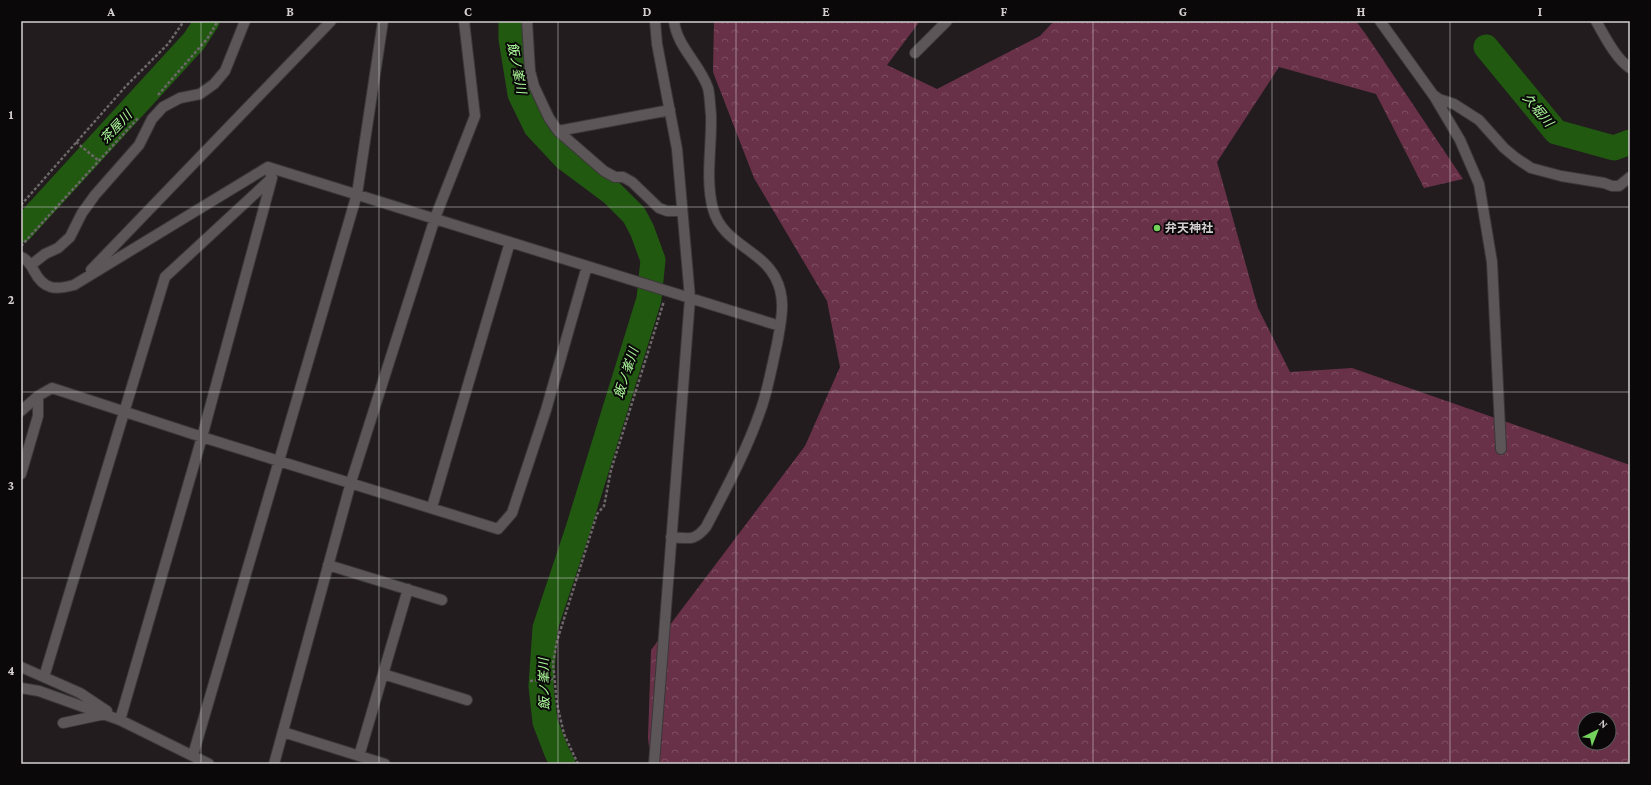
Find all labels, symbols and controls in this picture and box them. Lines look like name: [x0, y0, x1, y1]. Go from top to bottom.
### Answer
text: A: [106, 4, 115, 19]
text: B: [286, 4, 294, 19]
text: C: [464, 4, 472, 19]
text: D: [643, 4, 652, 19]
text: E: [822, 4, 830, 19]
text: F: [1001, 4, 1008, 19]
text: G: [1179, 4, 1187, 19]
text: H: [1357, 4, 1366, 19]
text: I: [1538, 4, 1542, 19]
water label: 飯ノ峯川: [505, 41, 530, 97]
water label: 久堀川: [1520, 90, 1558, 131]
water label: 茶屋川: [97, 106, 136, 146]
text: 1: [9, 107, 14, 122]
place label: 弁天神社: [1165, 221, 1213, 235]
marker: 弁天神社: [1152, 223, 1162, 233]
text: 2: [8, 292, 15, 307]
water label: 飯ノ峯川: [611, 344, 642, 400]
text: 3: [8, 478, 14, 493]
water label: 飯ノ峯川: [536, 656, 552, 710]
text: 4: [7, 663, 15, 678]
north arrow: [1577, 711, 1617, 751]
text: N: [1597, 717, 1611, 731]

